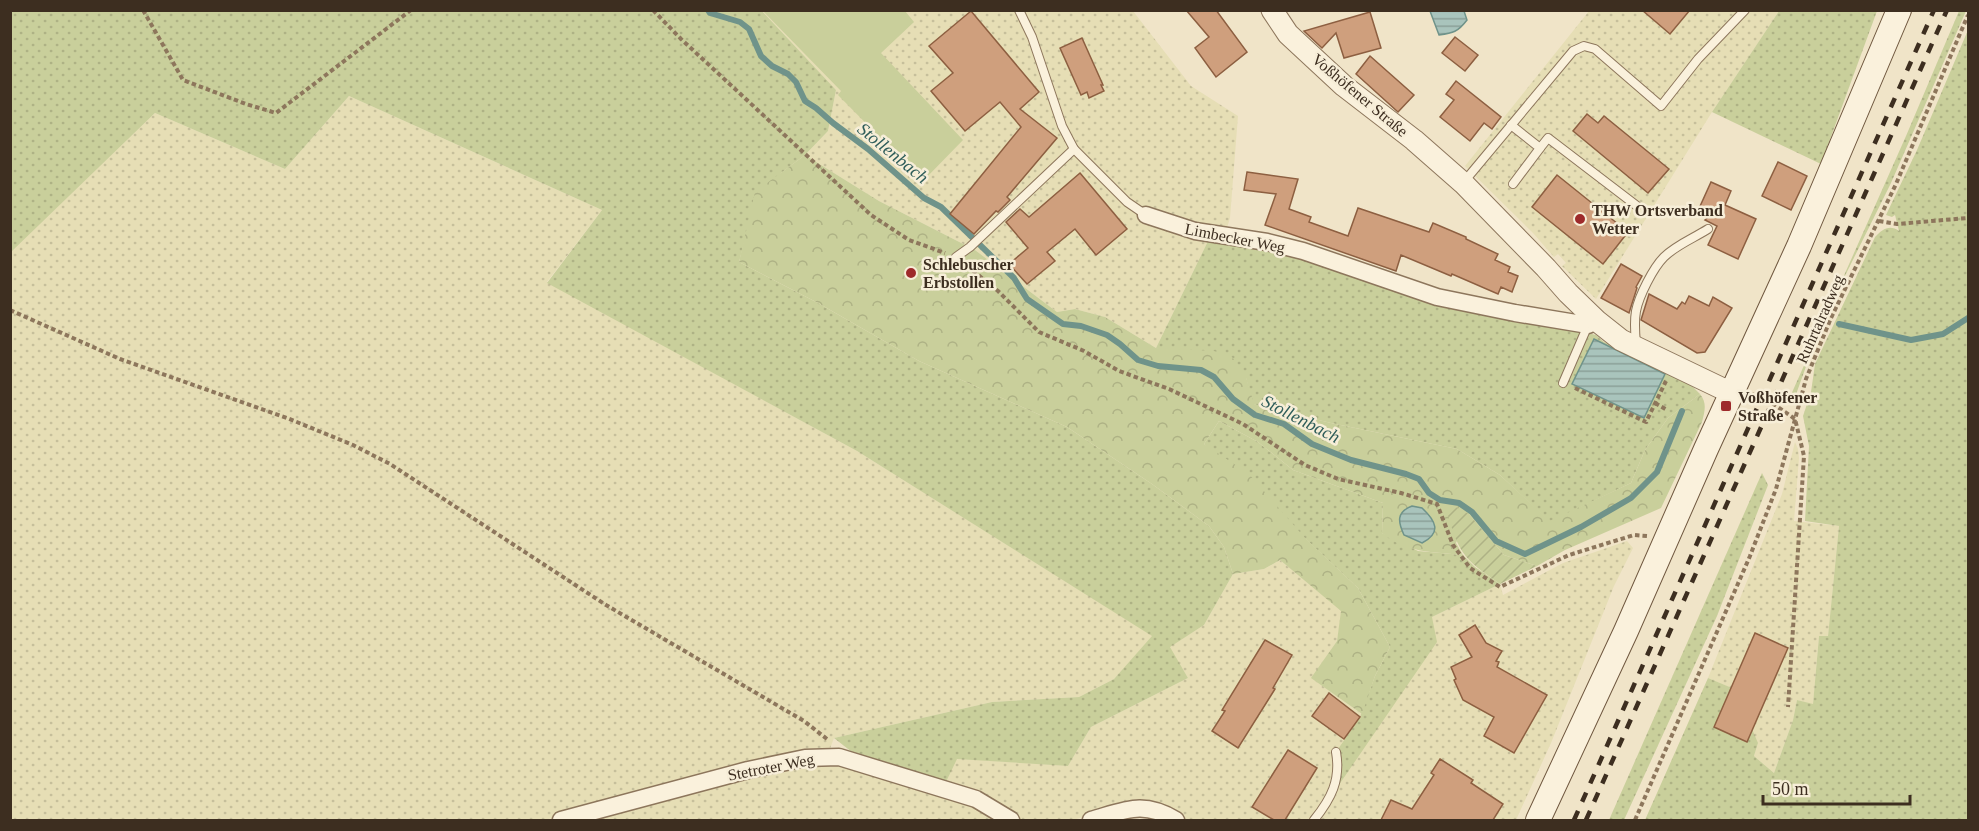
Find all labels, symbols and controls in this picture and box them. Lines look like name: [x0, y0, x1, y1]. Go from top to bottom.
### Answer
street label: Voßhöfener Straße: [1309, 50, 1411, 140]
water label: Stollenbach: [854, 118, 932, 188]
place label: THW Ortsverband Wetter: [1592, 202, 1723, 237]
marker: THW Ortsverband Wetter: [1573, 212, 1587, 226]
street label: Limbecker Weg: [1183, 220, 1287, 257]
place label: Schlebuscher Erbstollen: [923, 256, 1014, 291]
marker: Schlebuscher Erbstollen: [904, 266, 918, 280]
street label: Ruhrtalradweg: [1793, 272, 1848, 366]
place label: Voßhöfener Straße: [1738, 389, 1817, 424]
water label: Stollenbach: [1259, 391, 1343, 447]
marker: Voßhöfener Straße: [1719, 399, 1733, 413]
street label: Stetroter Weg: [726, 750, 816, 785]
scale bar: [1763, 768, 1910, 806]
text: 50 m: [1772, 779, 1809, 799]

